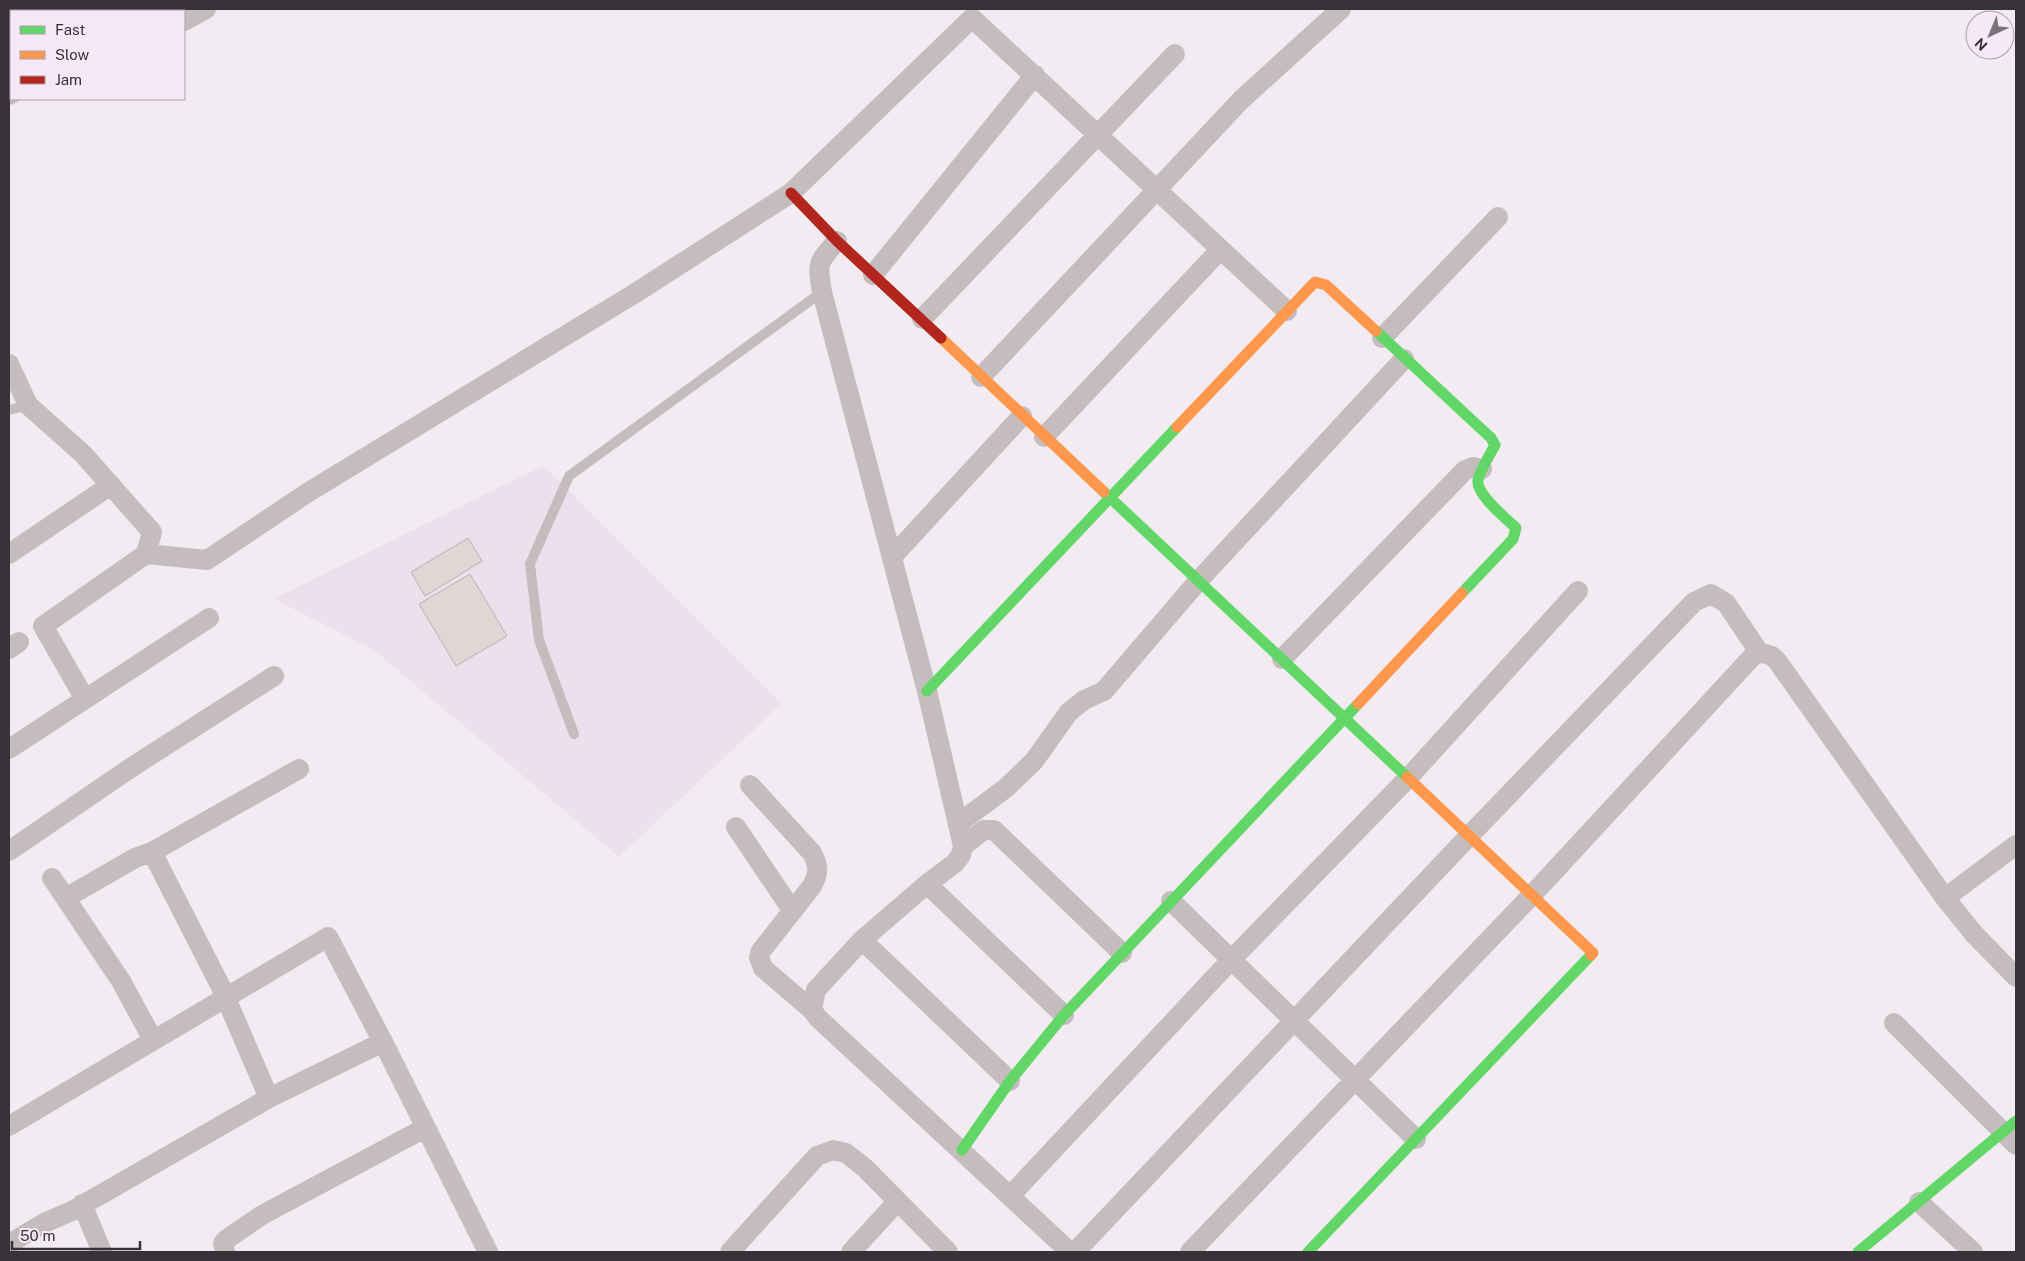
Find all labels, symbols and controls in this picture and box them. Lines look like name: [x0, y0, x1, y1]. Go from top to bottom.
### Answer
legend: [10, 10, 185, 100]
north arrow: [1965, 10, 2015, 60]
text: Fast: [55, 21, 85, 38]
text: N: [1971, 35, 1990, 54]
text: Slow: [55, 46, 90, 63]
text: Jam: [55, 71, 82, 88]
scale bar: [12, 1218, 140, 1250]
text: 50 m: [20, 1227, 55, 1244]

